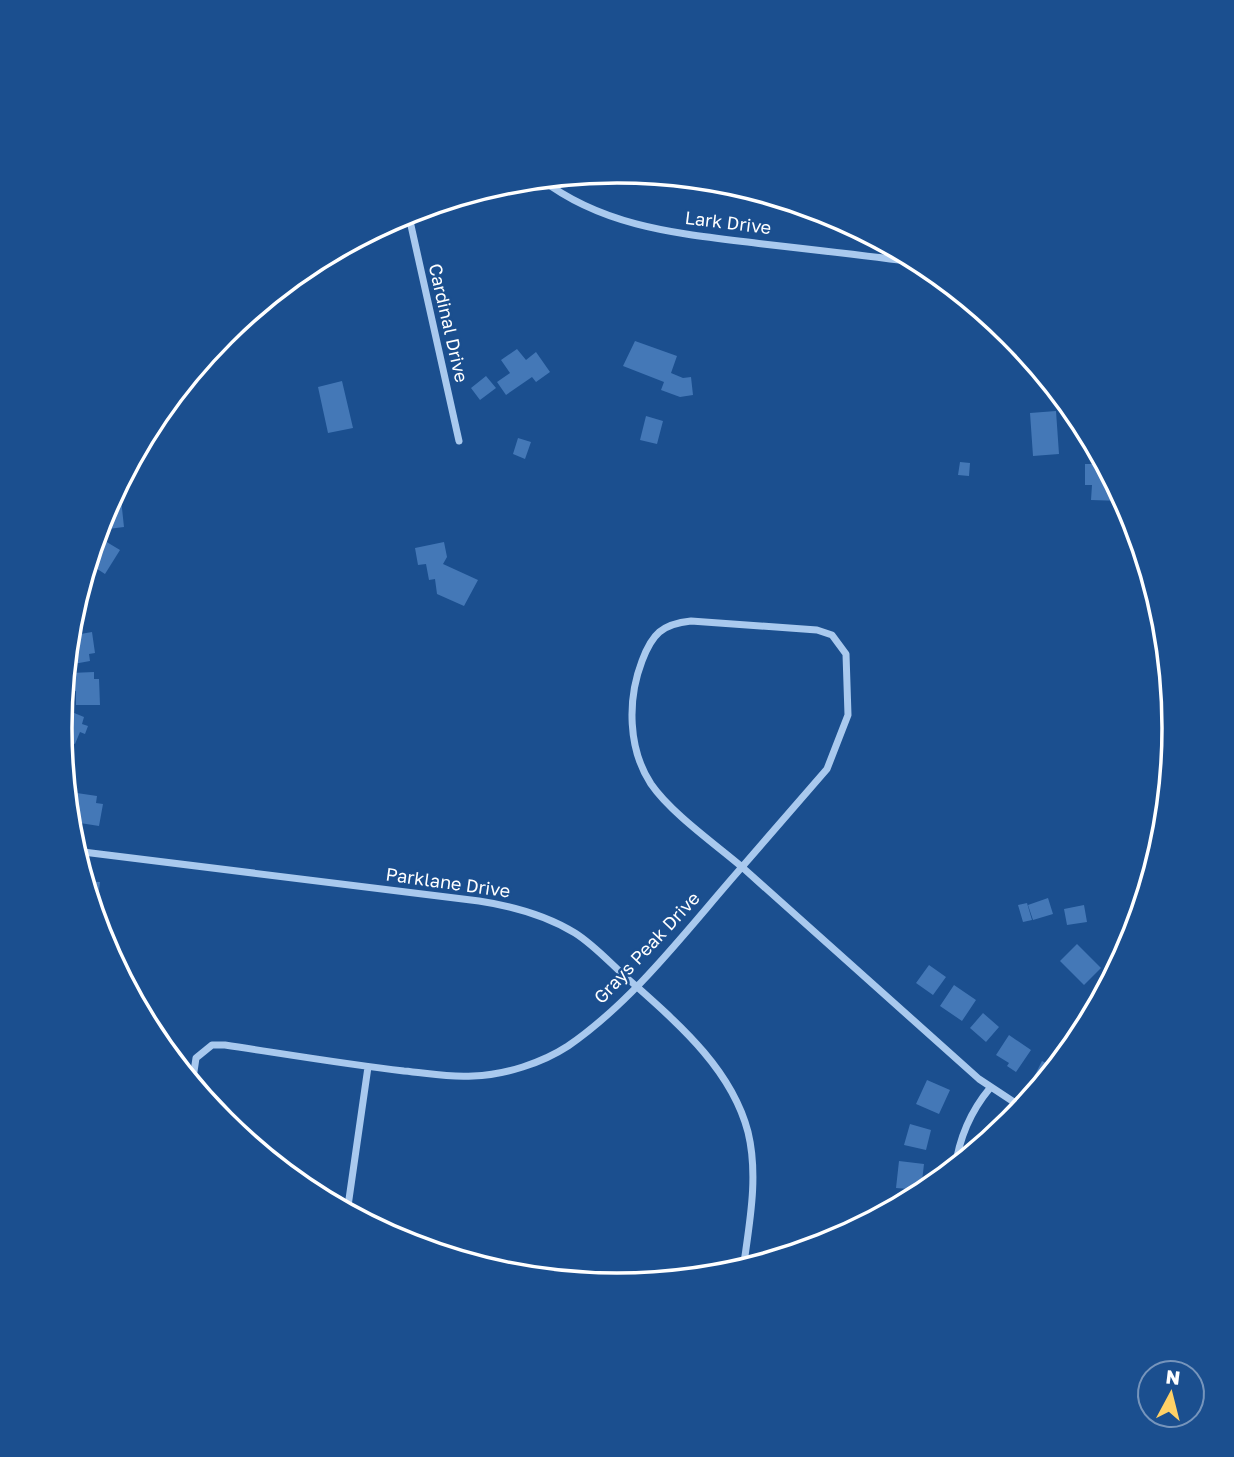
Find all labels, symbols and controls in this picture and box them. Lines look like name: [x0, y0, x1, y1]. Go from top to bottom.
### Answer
street label: Lark Drive: [684, 206, 773, 238]
street label: Cardinal Drive: [425, 261, 473, 384]
street label: Parklane Drive: [384, 862, 512, 902]
street label: Grays Peak Drive: [589, 887, 704, 1008]
north arrow: [1136, 1359, 1206, 1429]
text: N: [1165, 1364, 1182, 1389]

